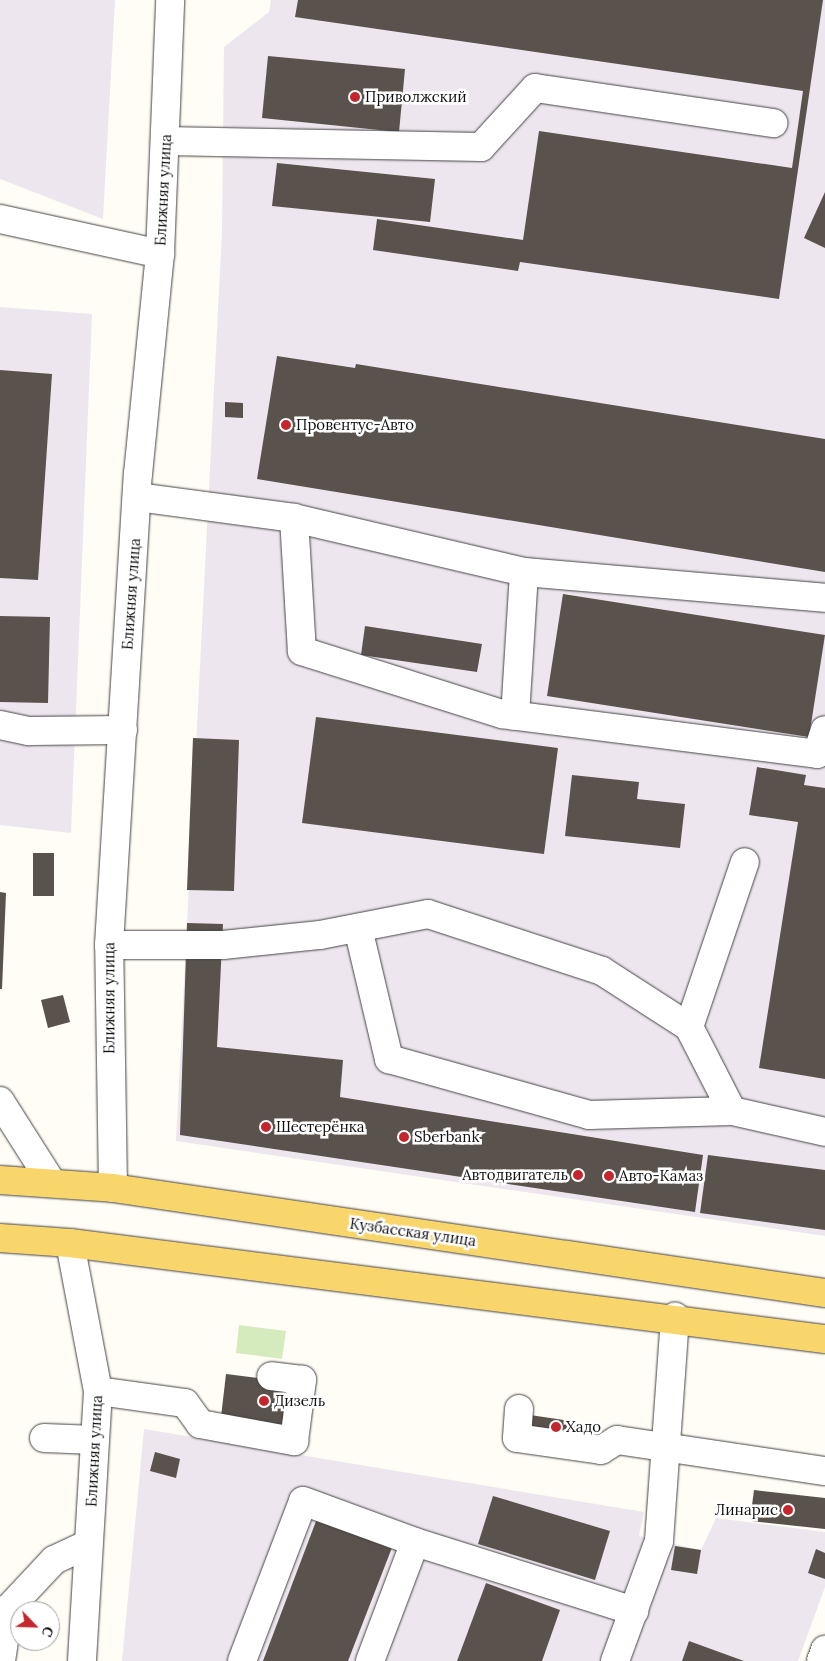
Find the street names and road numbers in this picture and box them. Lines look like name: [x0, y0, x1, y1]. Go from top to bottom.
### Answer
street label: Ближняя улица: [151, 134, 175, 246]
street label: Ближняя улица: [118, 538, 144, 650]
street label: Ближняя улица: [100, 942, 118, 1054]
street label: Кузбасская улица: [349, 1214, 477, 1250]
street label: Ближняя улица: [82, 1395, 106, 1507]

